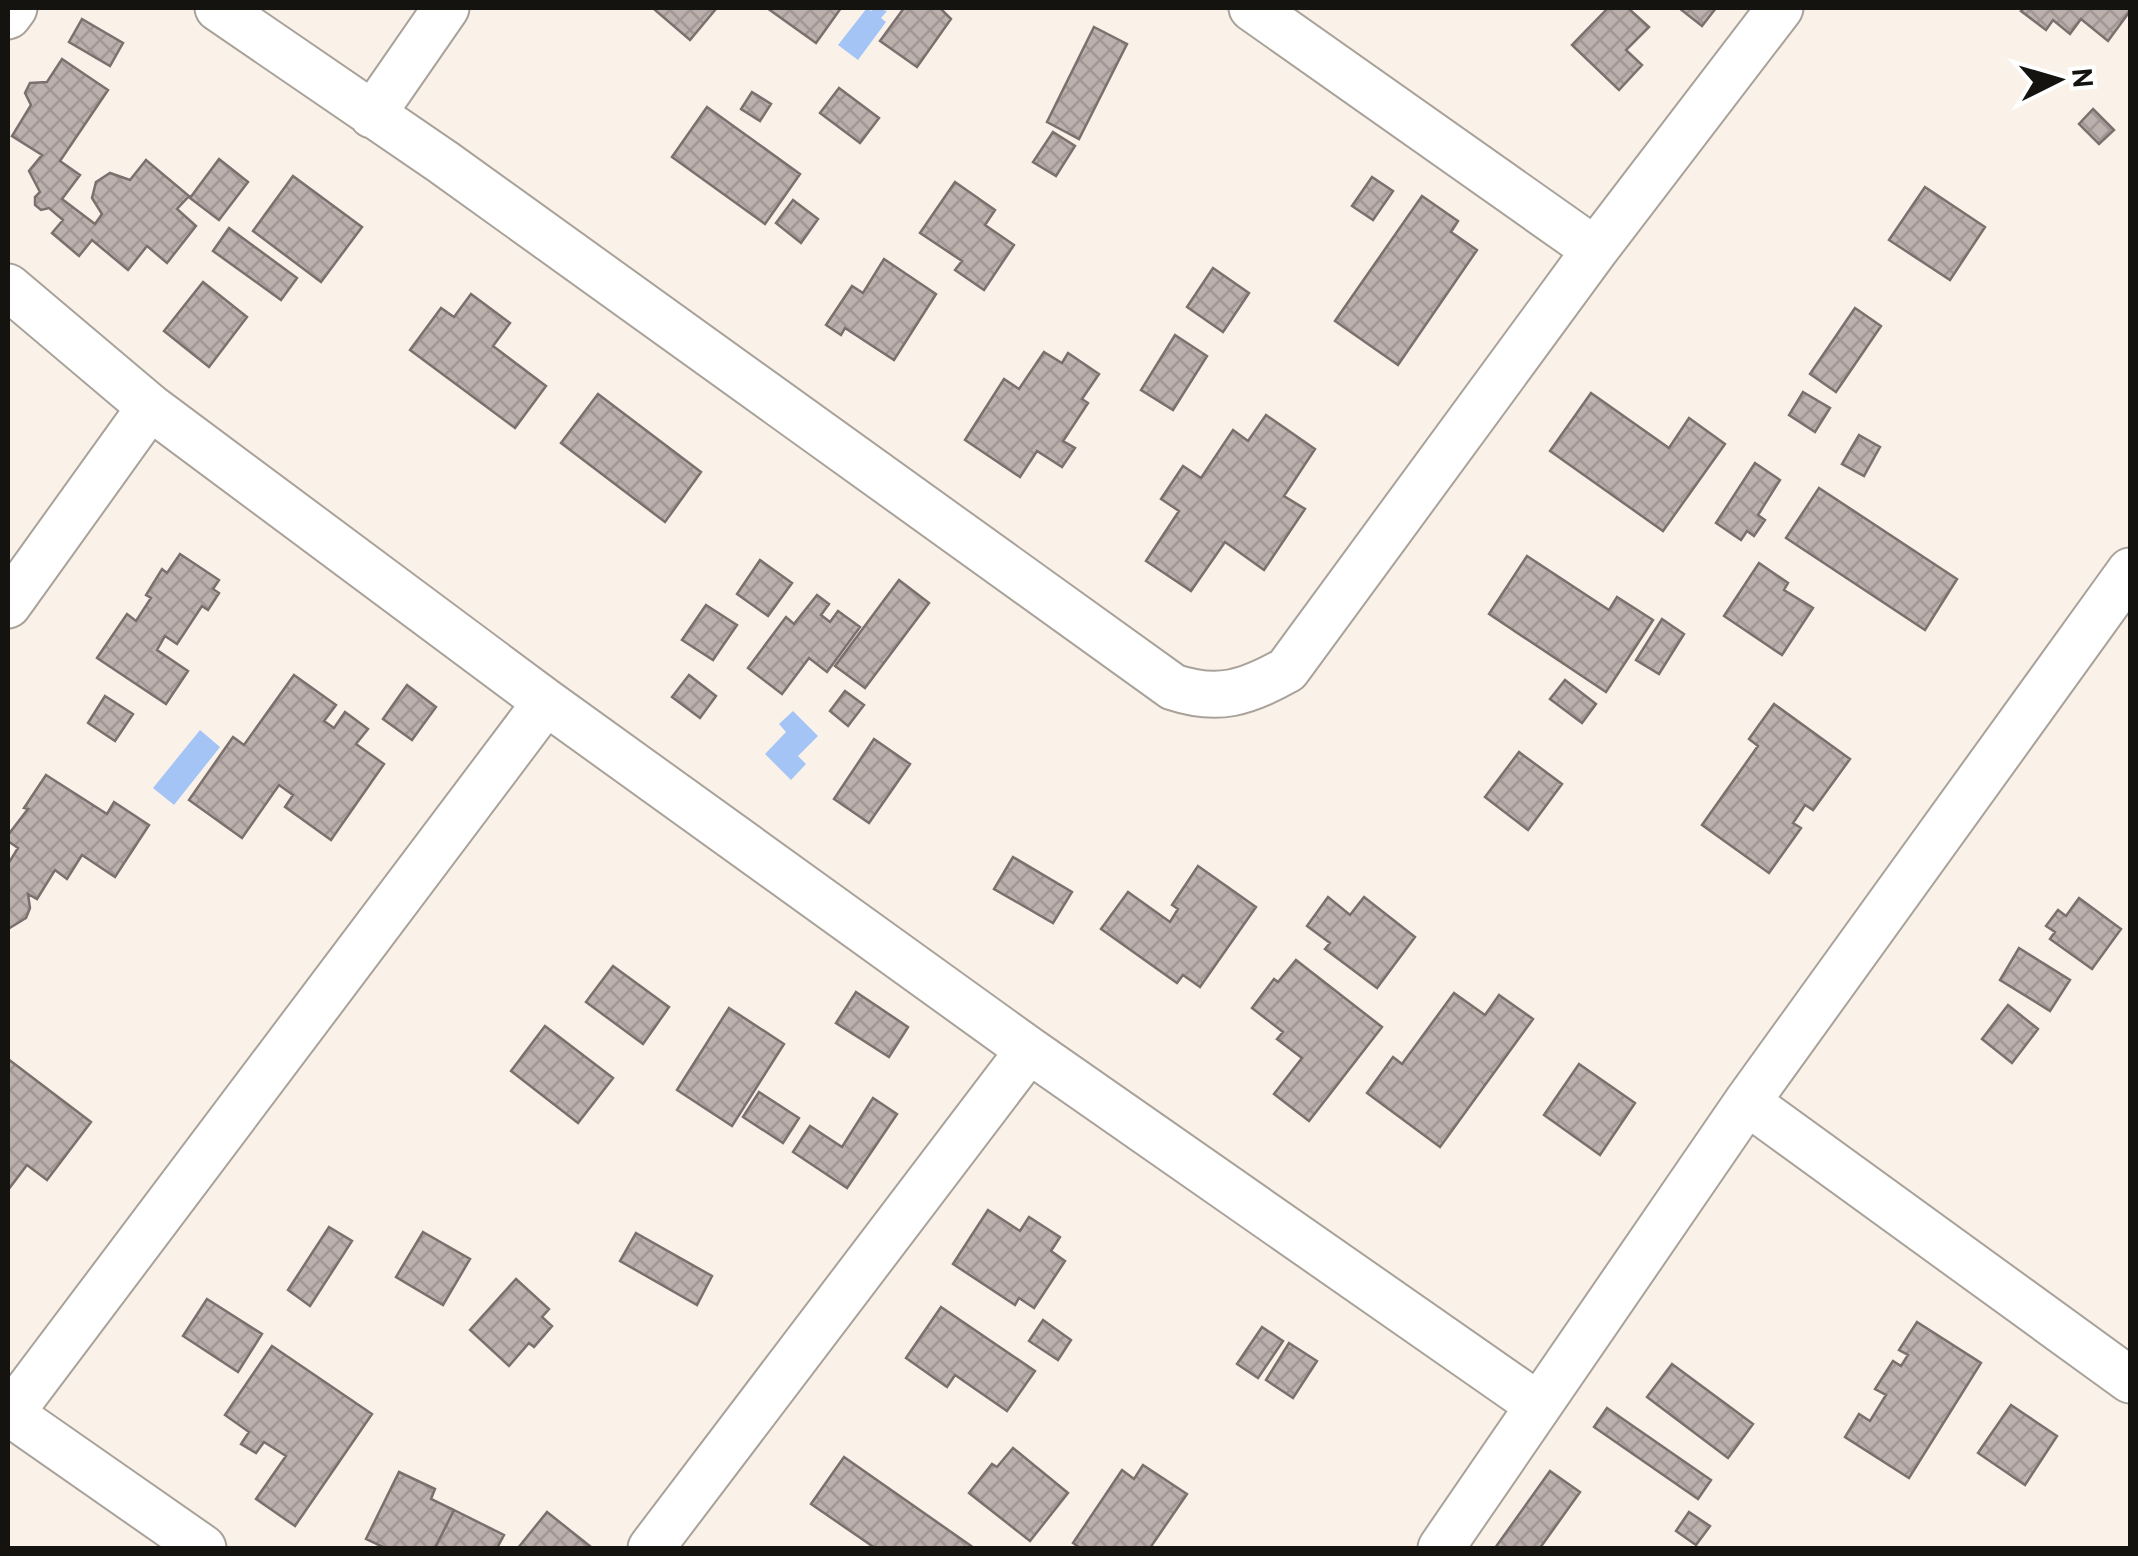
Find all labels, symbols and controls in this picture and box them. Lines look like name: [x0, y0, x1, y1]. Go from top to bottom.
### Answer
north arrow: [2008, 30, 2108, 130]
text: N: [2061, 66, 2099, 90]

